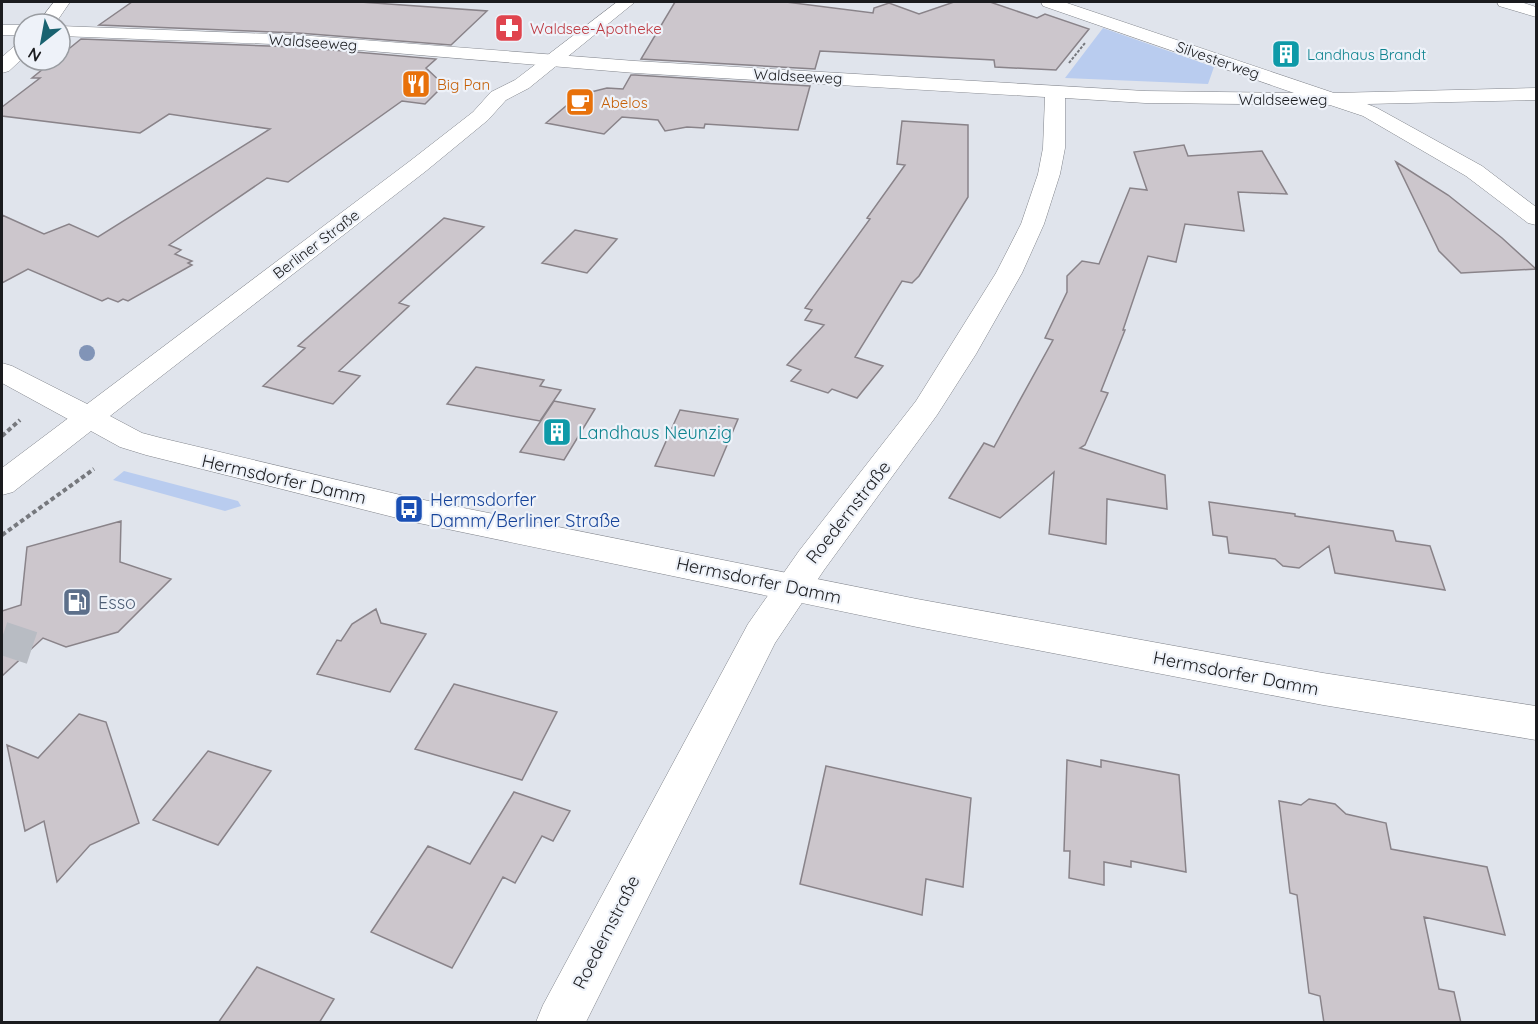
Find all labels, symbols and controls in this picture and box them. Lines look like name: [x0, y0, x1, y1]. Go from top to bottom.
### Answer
north arrow: [12, 12, 72, 72]
pharmacy icon: Waldsee-Apotheke: [493, 12, 525, 44]
place label: Waldsee-Apotheke: [530, 19, 662, 38]
street label: Waldseeweg: [268, 29, 358, 55]
street label: Silvesterweg: [1174, 37, 1262, 83]
building icon: Landhaus Brandt: [1270, 38, 1302, 70]
text: N: [24, 43, 44, 66]
place label: Landhaus Brandt: [1307, 45, 1426, 64]
street label: Waldseeweg: [753, 64, 843, 88]
restaurant icon: Big Pan: [400, 68, 432, 100]
place label: Big Pan: [437, 75, 490, 94]
cafe icon: Abelos: [564, 86, 596, 118]
street label: Waldseeweg: [1239, 90, 1327, 109]
place label: Abelos: [601, 93, 648, 112]
street label: Berliner Straße: [269, 205, 363, 283]
building icon: Landhaus Neunzig: [541, 416, 573, 448]
place label: Landhaus Neunzig: [578, 421, 732, 444]
street label: Hermsdorfer Damm: [199, 449, 369, 509]
street label: Roedernstraße: [801, 456, 895, 568]
place label: Hermsdorfer Damm/Berliner Straße: [430, 488, 620, 532]
bus stop icon: Hermsdorfer Damm/Berliner Straße: [393, 493, 425, 525]
street label: Hermsdorfer Damm: [674, 551, 844, 609]
fuel station icon: Esso: [61, 586, 93, 618]
place label: Esso: [98, 591, 136, 614]
street label: Hermsdorfer Damm: [1151, 646, 1321, 700]
street label: Roedernstraße: [567, 871, 645, 993]

